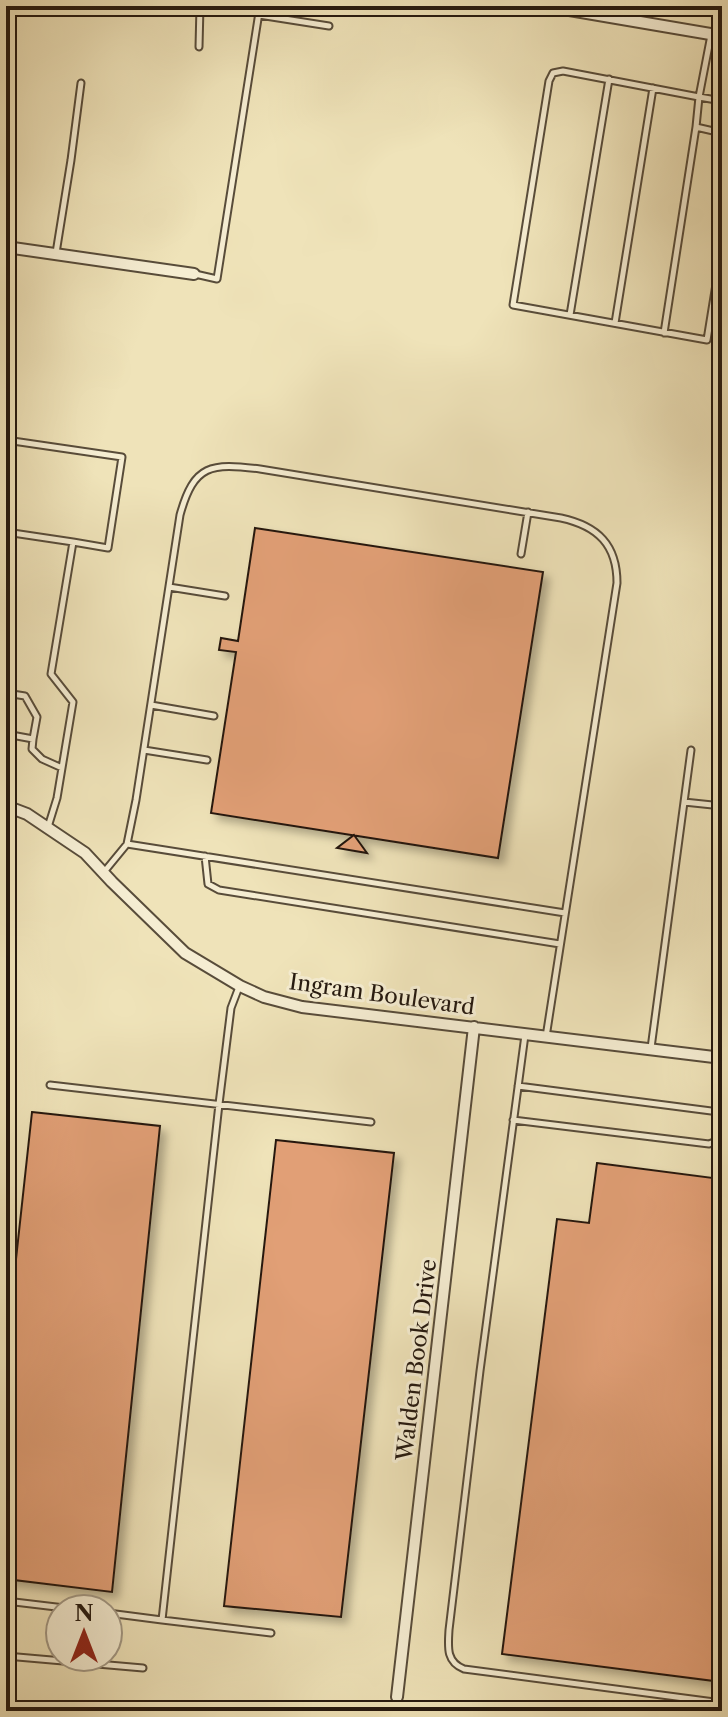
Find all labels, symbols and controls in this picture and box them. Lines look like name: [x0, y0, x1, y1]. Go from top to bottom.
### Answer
street label: Ingram Boulevard: [288, 968, 476, 1021]
street label: Walden Book Drive: [391, 1258, 442, 1464]
north arrow: [44, 1593, 124, 1673]
text: N: [74, 1600, 94, 1627]

